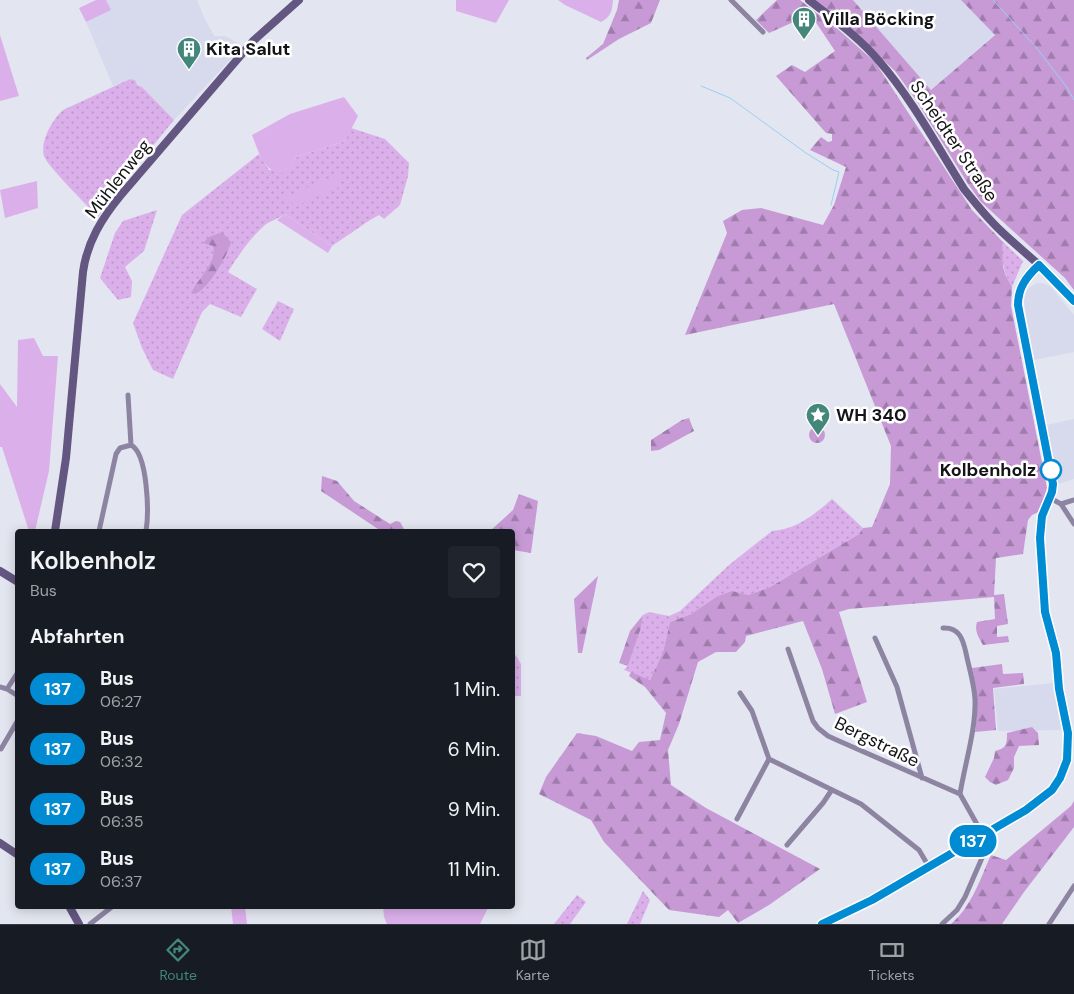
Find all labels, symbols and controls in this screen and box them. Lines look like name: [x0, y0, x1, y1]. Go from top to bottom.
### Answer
building icon: Villa Böcking: [791, 6, 817, 40]
place label: Villa Böcking: [822, 7, 935, 31]
building icon: Kita Salut: [176, 36, 202, 70]
place label: Kita Salut: [206, 37, 290, 61]
street label: Scheidter Straße: [905, 76, 1003, 206]
street label: Mühlenweg: [80, 135, 156, 223]
place icon: WH 340: [805, 402, 831, 436]
place label: WH 340: [836, 403, 907, 427]
place label: Kolbenholz: [940, 458, 1036, 482]
marker: Kolbenholz: [1040, 459, 1062, 481]
text: Kolbenholz: [30, 545, 156, 576]
button: heart: [448, 546, 500, 598]
text: Bus: [30, 580, 57, 601]
text: Abfahrten: [30, 624, 124, 649]
text: Bus: [100, 666, 134, 691]
text: 137: [44, 677, 71, 701]
text: 1 Min.: [454, 677, 500, 702]
text: 06:27: [100, 691, 142, 712]
street label: Bergstraße: [831, 711, 923, 773]
text: Bus: [100, 726, 134, 751]
text: 137: [44, 737, 71, 761]
text: 6 Min.: [448, 737, 500, 762]
text: 06:32: [100, 751, 143, 772]
text: Bus: [100, 786, 134, 811]
text: 137: [44, 797, 71, 821]
text: 9 Min.: [448, 797, 500, 822]
text: 06:35: [100, 811, 143, 832]
line badge: 137: [944, 825, 1002, 857]
text: 137: [960, 829, 986, 853]
text: Bus: [100, 846, 134, 871]
text: 137: [44, 857, 71, 881]
text: 11 Min.: [448, 857, 500, 882]
text: 06:37: [100, 871, 142, 892]
tab: Route: [159, 936, 197, 984]
tab: Karte: [516, 936, 550, 984]
tab: Tickets: [869, 936, 915, 984]

